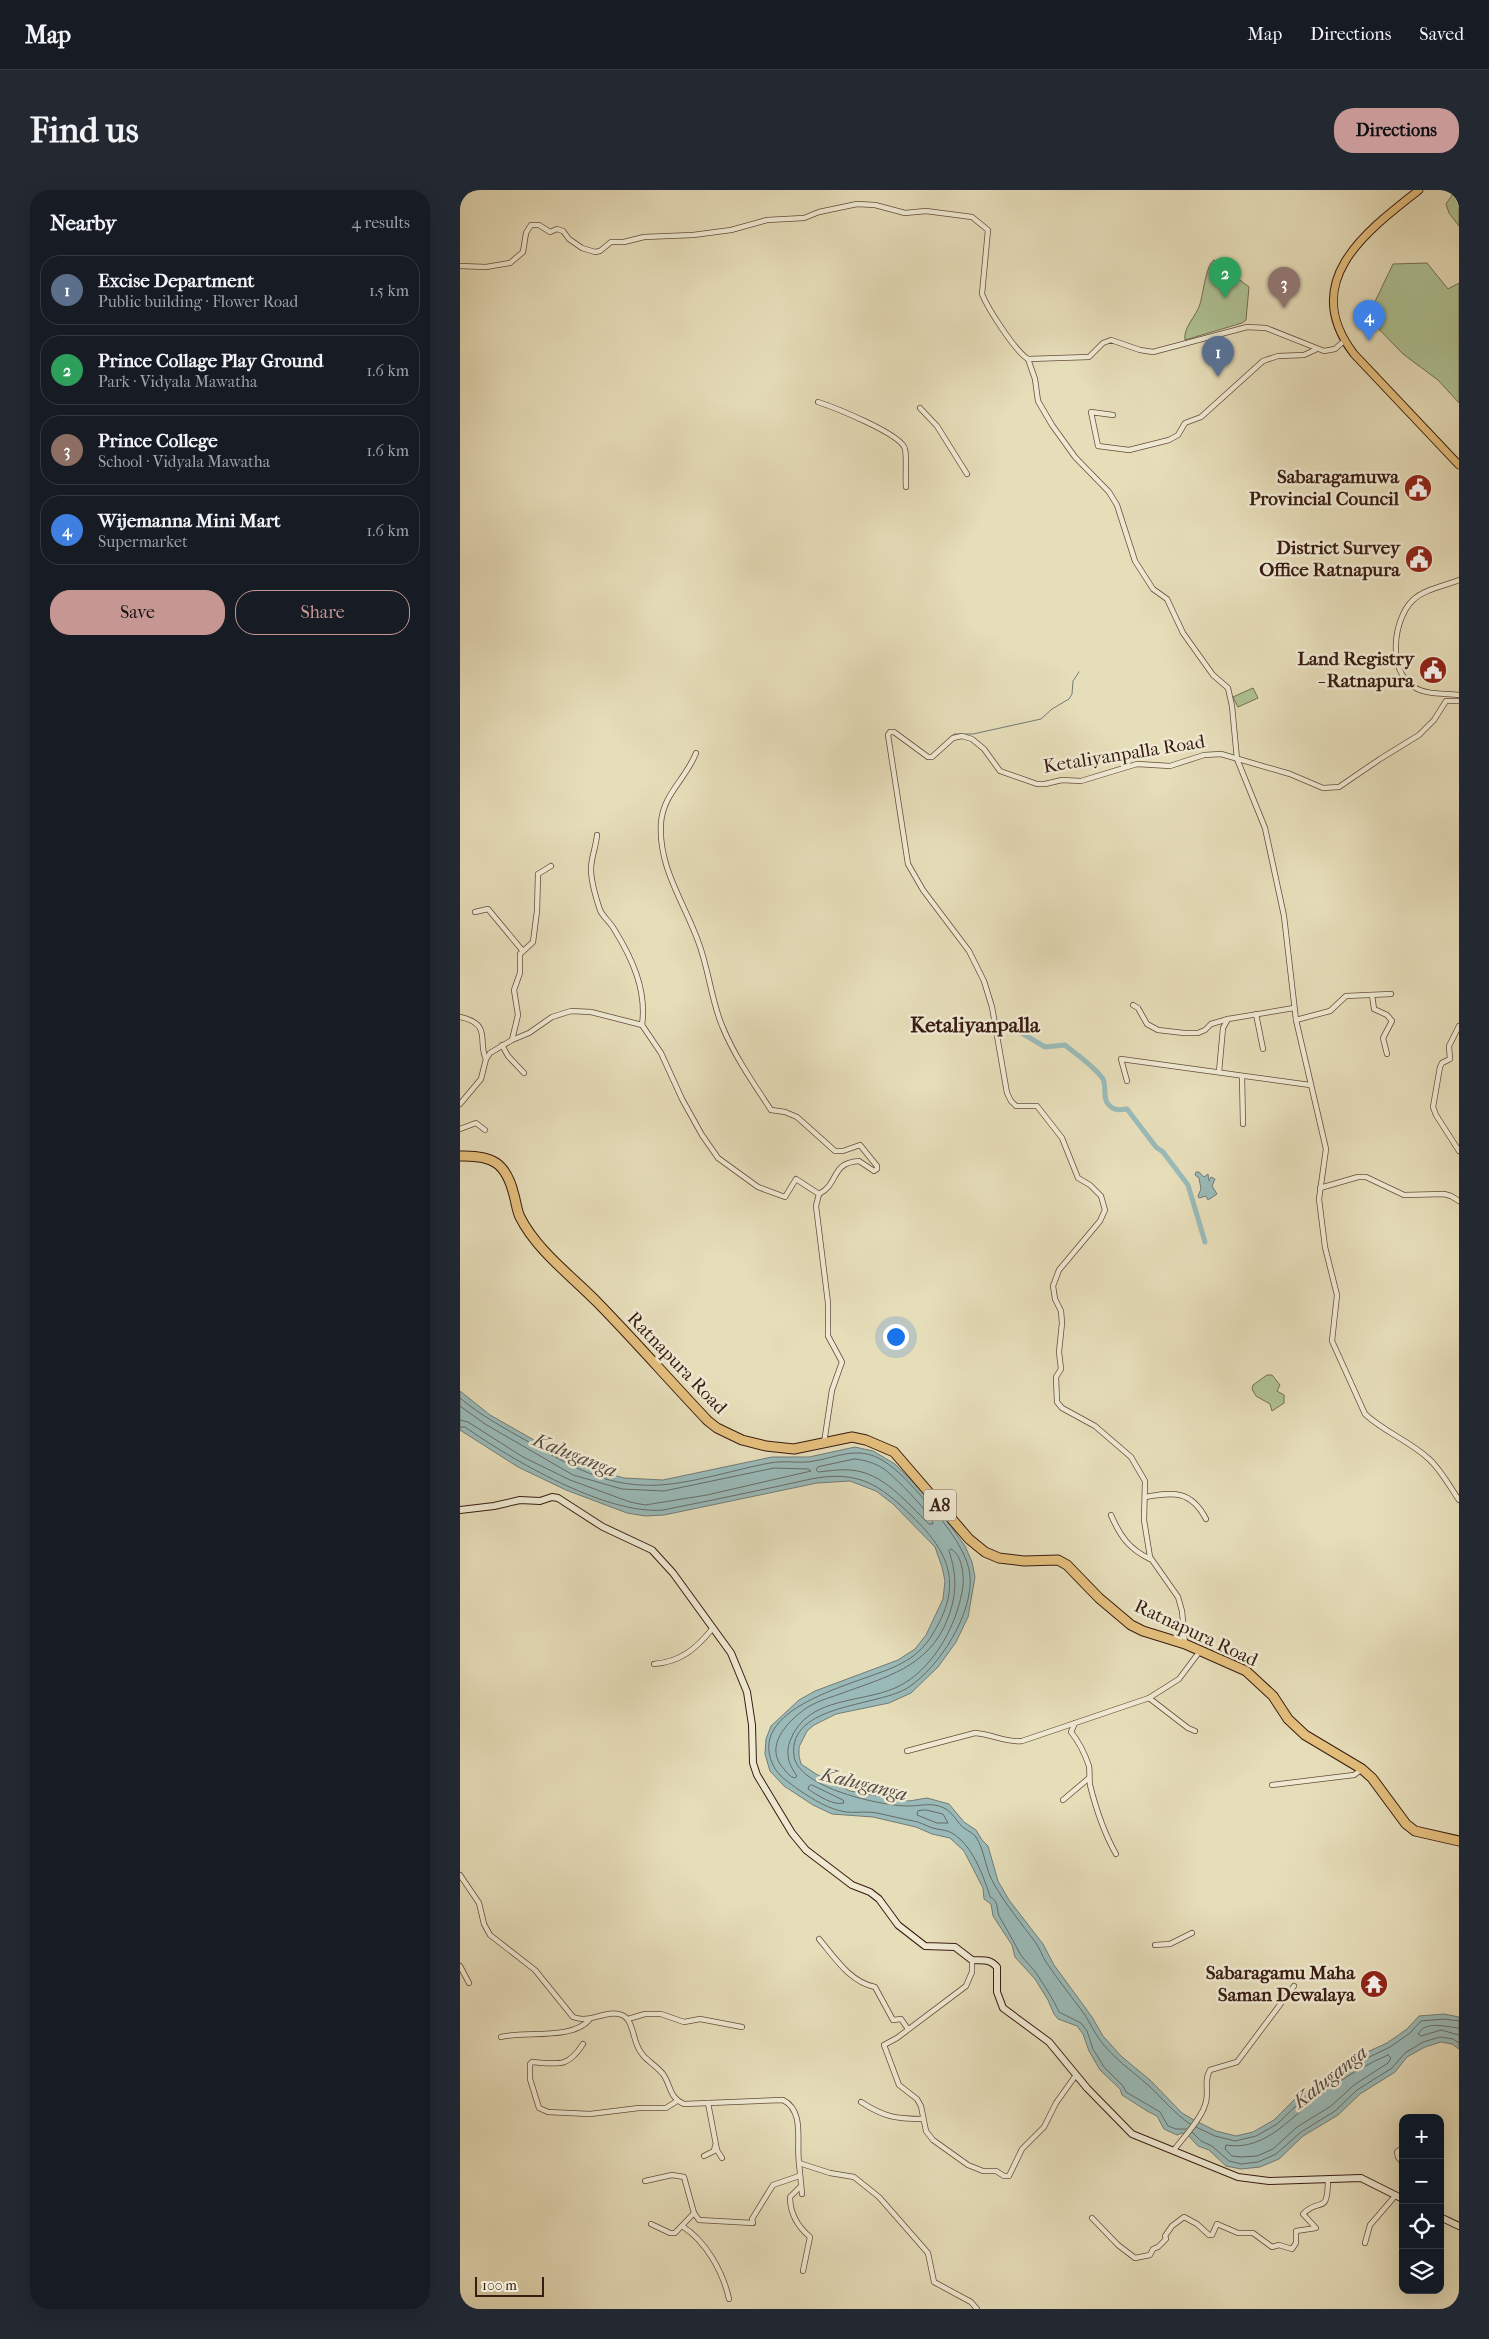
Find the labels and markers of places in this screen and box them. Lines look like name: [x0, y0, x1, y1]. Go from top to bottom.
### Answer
pin: 2: [1209, 257, 1241, 298]
pin: 3: [1268, 267, 1300, 308]
pin: 4: [1353, 300, 1385, 341]
pin: 1: [1202, 336, 1234, 377]
place label: Sabaragamuwa Provincial Council: [1249, 466, 1400, 510]
public building icon: Sabaragamuwa Provincial Council: [1403, 473, 1433, 503]
place label: District Survey Office Ratnapura: [1259, 537, 1401, 581]
public building icon: District Survey Office Ratnapura: [1404, 544, 1434, 574]
place label: Land Registry - Ratnapura: [1298, 648, 1415, 692]
public building icon: Land Registry - Ratnapura: [1418, 655, 1448, 685]
place label: Sabaragamu Maha Saman Dewalaya: [1206, 1962, 1356, 2006]
temple icon: Sabaragamu Maha Saman Dewalaya: [1359, 1969, 1389, 1999]

